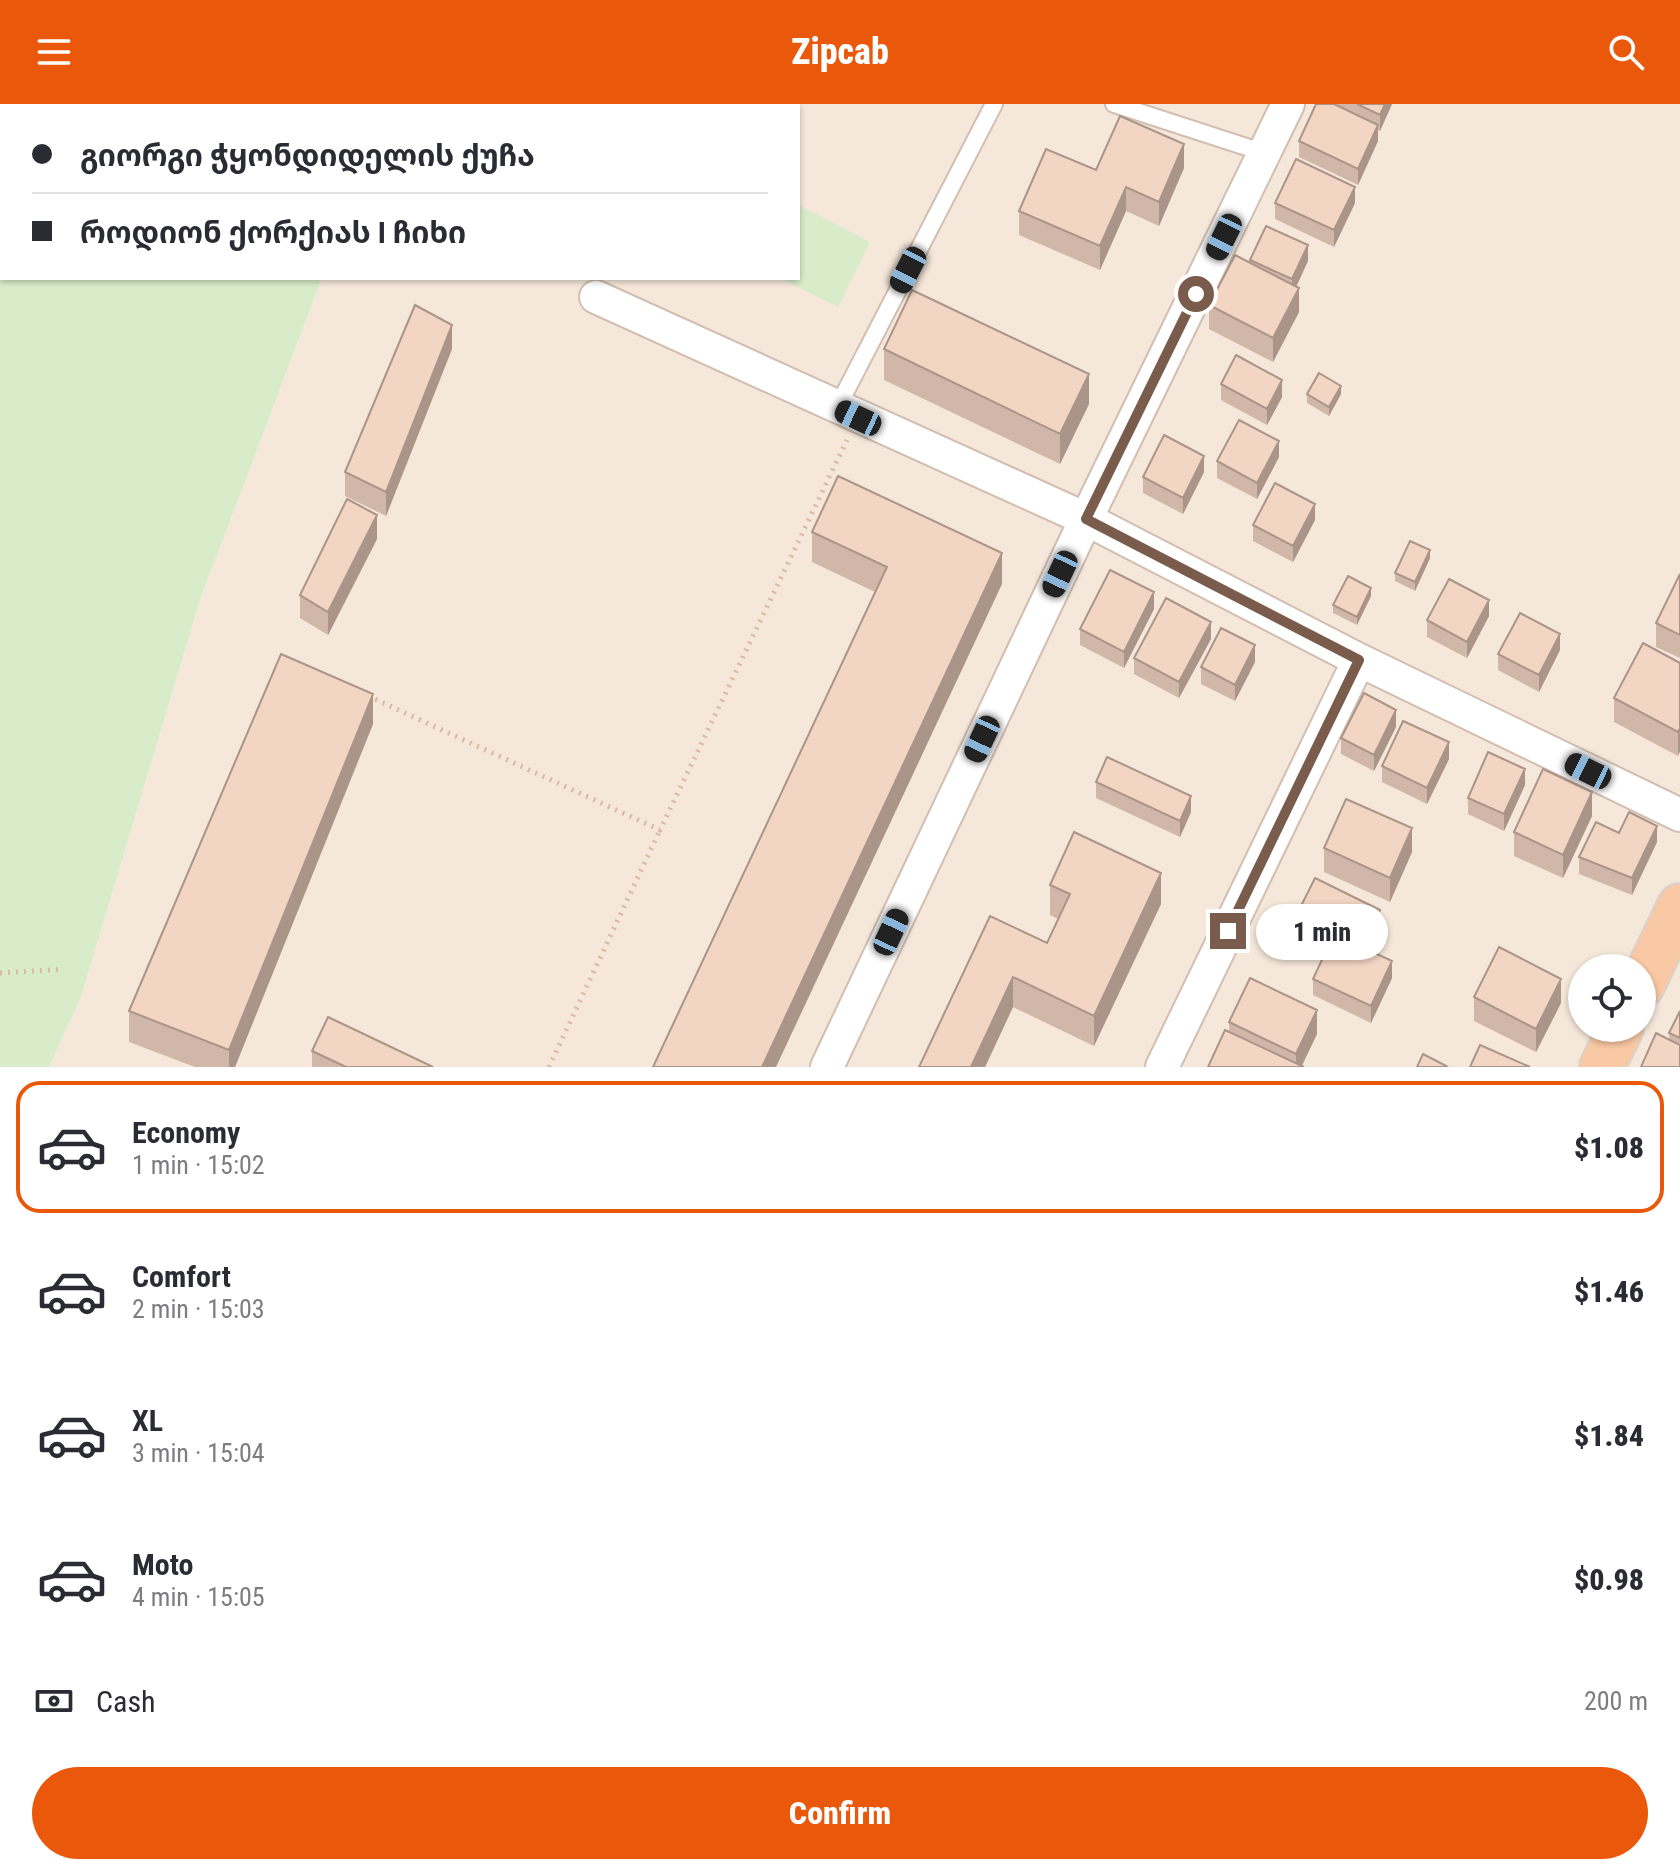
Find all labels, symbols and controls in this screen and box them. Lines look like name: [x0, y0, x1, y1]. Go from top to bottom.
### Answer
icon: menu: [32, 30, 76, 74]
icon: search: [1604, 30, 1648, 74]
text: Zipcab: [791, 31, 889, 73]
text: გიორგი ჭყონდიდელის ქუჩა: [80, 138, 535, 173]
car: [1203, 210, 1245, 264]
text: როდიონ ქორქიას I ჩიხი: [80, 215, 466, 250]
car: [886, 243, 930, 297]
route start: [1178, 276, 1214, 312]
car: [831, 397, 885, 439]
car: [1039, 547, 1081, 601]
car: [961, 712, 1003, 766]
car: [1561, 750, 1615, 792]
callout: 1 min: [1256, 903, 1388, 959]
car: [870, 905, 912, 959]
route end: [1210, 913, 1246, 949]
text: 1 min: [1293, 917, 1351, 947]
map controls: [1568, 954, 1656, 1042]
button: locate: [1568, 954, 1656, 1042]
icon: car: [36, 1111, 108, 1183]
text: Economy: [132, 1115, 240, 1150]
text: $1.08: [1574, 1130, 1644, 1165]
text: 1 min · 15:02: [132, 1150, 265, 1180]
icon: car: [36, 1255, 108, 1327]
text: Comfort: [132, 1259, 231, 1294]
text: $1.46: [1574, 1274, 1644, 1309]
text: 2 min · 15:03: [132, 1294, 265, 1324]
icon: car: [36, 1399, 108, 1471]
text: XL: [132, 1403, 163, 1438]
text: $1.84: [1574, 1418, 1644, 1453]
text: 3 min · 15:04: [132, 1438, 265, 1468]
icon: car: [36, 1543, 108, 1615]
text: Moto: [132, 1547, 193, 1582]
text: $0.98: [1574, 1562, 1644, 1597]
text: 4 min · 15:05: [132, 1582, 265, 1612]
icon: cash: [32, 1679, 76, 1723]
text: Cash: [96, 1684, 156, 1719]
text: 200 m: [1584, 1686, 1648, 1716]
button: Confirm: [32, 1767, 1648, 1859]

